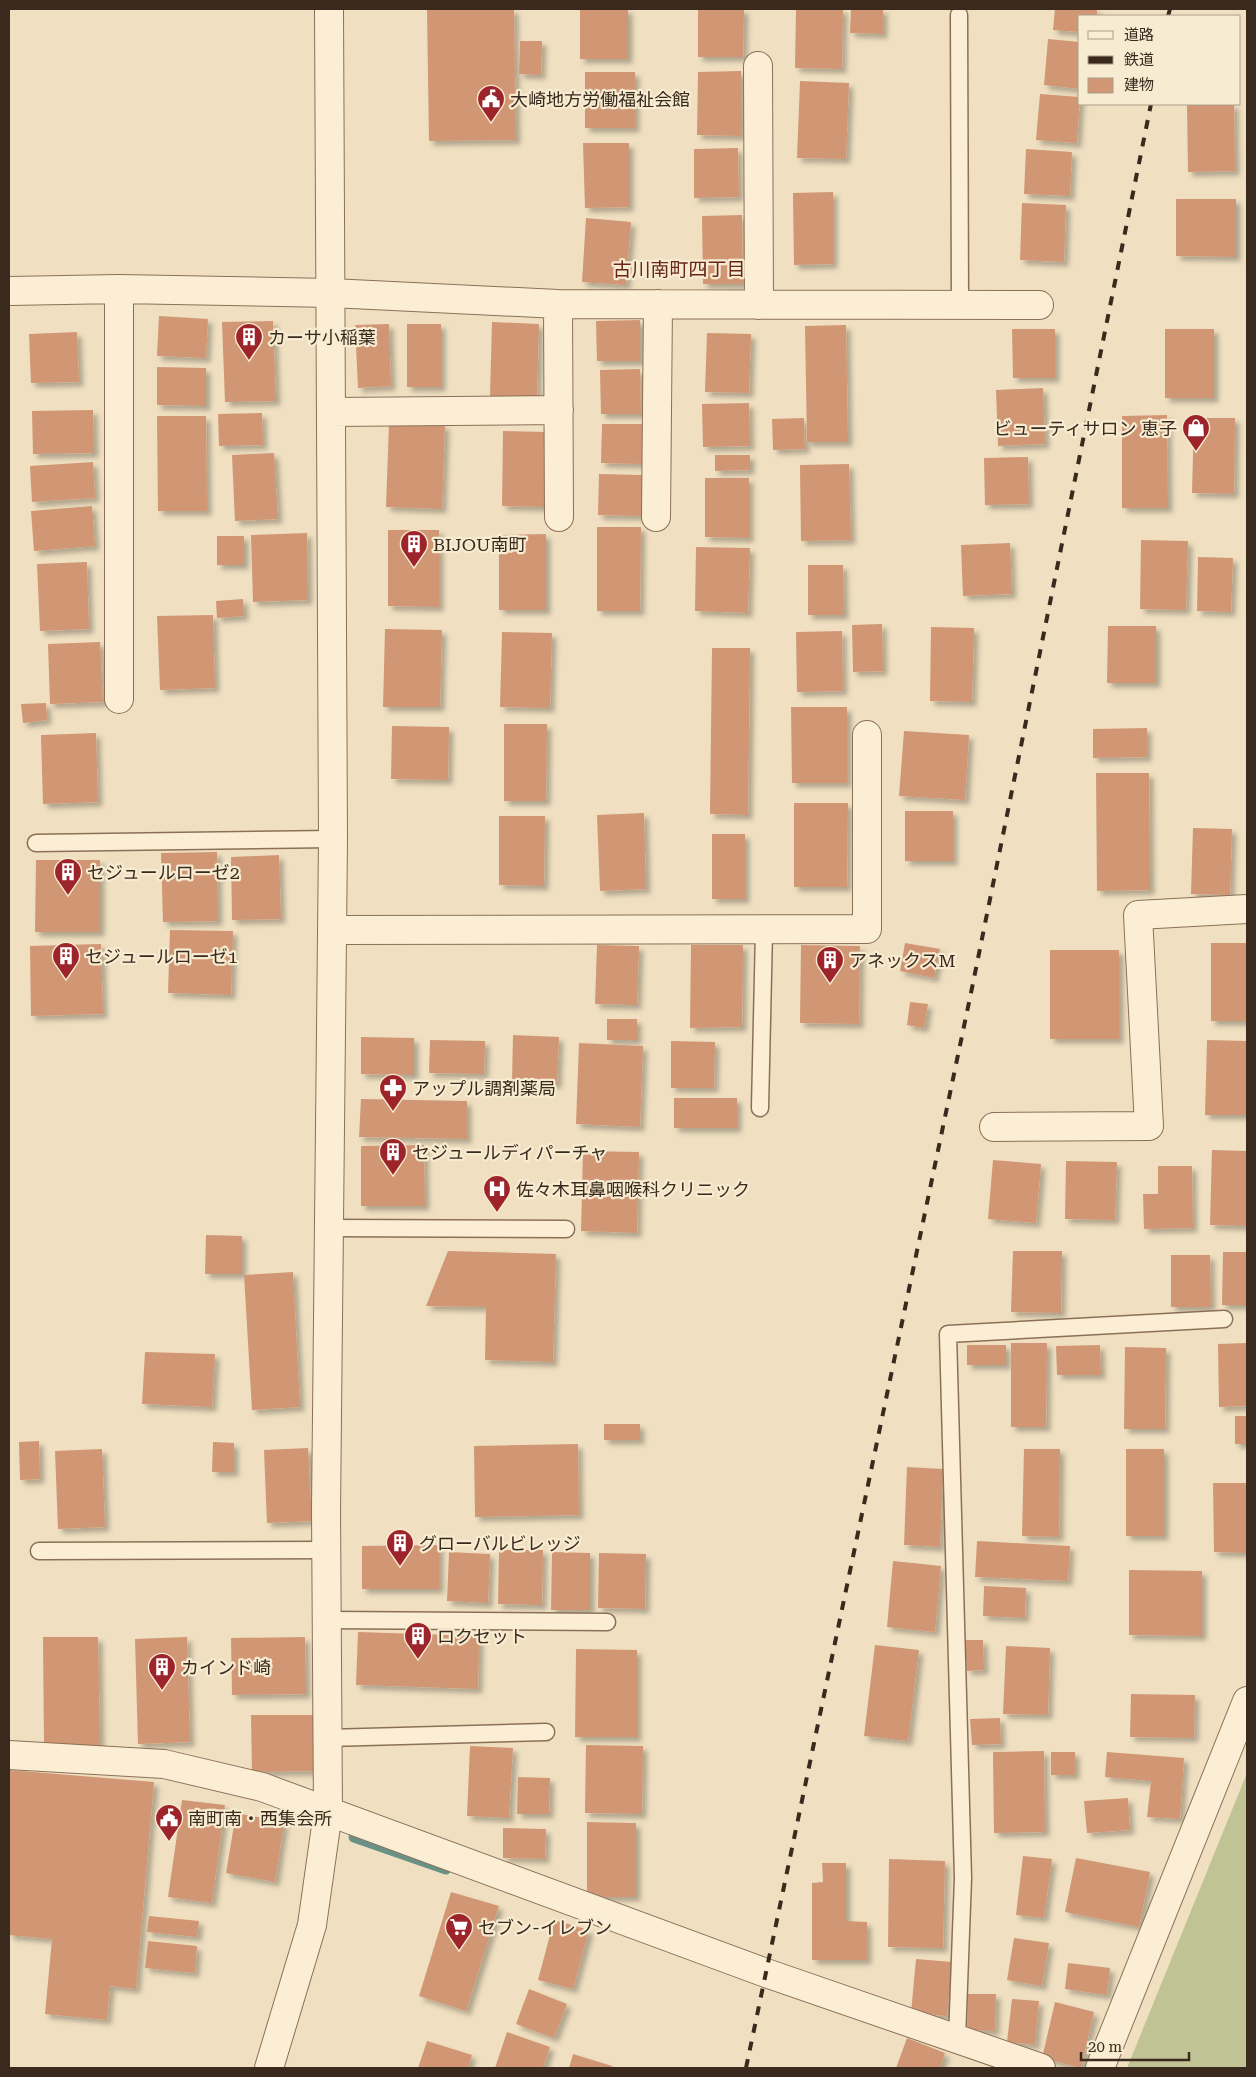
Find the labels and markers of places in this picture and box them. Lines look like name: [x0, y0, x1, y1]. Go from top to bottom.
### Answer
public building icon: 大崎地方労働福祉会館: [476, 84, 506, 123]
place label: 大崎地方労働福祉会館: [510, 89, 690, 110]
building icon: カーサ小稲葉: [234, 322, 264, 361]
place label: カーサ小稲葉: [268, 327, 376, 348]
shop icon: ビューティサロン 恵子: [1181, 413, 1211, 452]
place label: ビューティサロン 恵子: [994, 418, 1177, 439]
building icon: BIJOU南町: [399, 529, 429, 568]
place label: BIJOU南町: [433, 534, 527, 555]
building icon: セジュールローゼ2: [53, 857, 83, 896]
place label: セジュールローゼ2: [87, 862, 240, 883]
building icon: セジュールローゼ1: [51, 941, 81, 980]
building icon: アネックスM: [815, 945, 845, 984]
place label: セジュールローゼ1: [85, 946, 238, 967]
place label: アネックスM: [849, 950, 956, 971]
pharmacy icon: アップル調剤薬局: [378, 1073, 408, 1112]
place label: アップル調剤薬局: [412, 1078, 556, 1099]
building icon: セジュールディパーチャ: [378, 1137, 408, 1176]
place label: セジュールディパーチャ: [412, 1142, 607, 1163]
hospital icon: 佐々木耳鼻咽喉科クリニック: [482, 1174, 512, 1213]
place label: 佐々木耳鼻咽喉科クリニック: [516, 1179, 750, 1200]
building icon: グローバルビレッジ: [385, 1528, 415, 1567]
place label: グローバルビレッジ: [419, 1533, 581, 1554]
building icon: ロクセット: [403, 1621, 433, 1660]
place label: ロクセット: [437, 1626, 527, 1647]
building icon: カインド崎: [147, 1652, 177, 1691]
place label: カインド崎: [181, 1657, 271, 1678]
public building icon: 南町南・西集会所: [154, 1803, 184, 1842]
place label: 南町南・西集会所: [188, 1808, 332, 1829]
supermarket icon: セブン-イレブン: [444, 1912, 474, 1951]
place label: セブン-イレブン: [478, 1917, 612, 1938]

